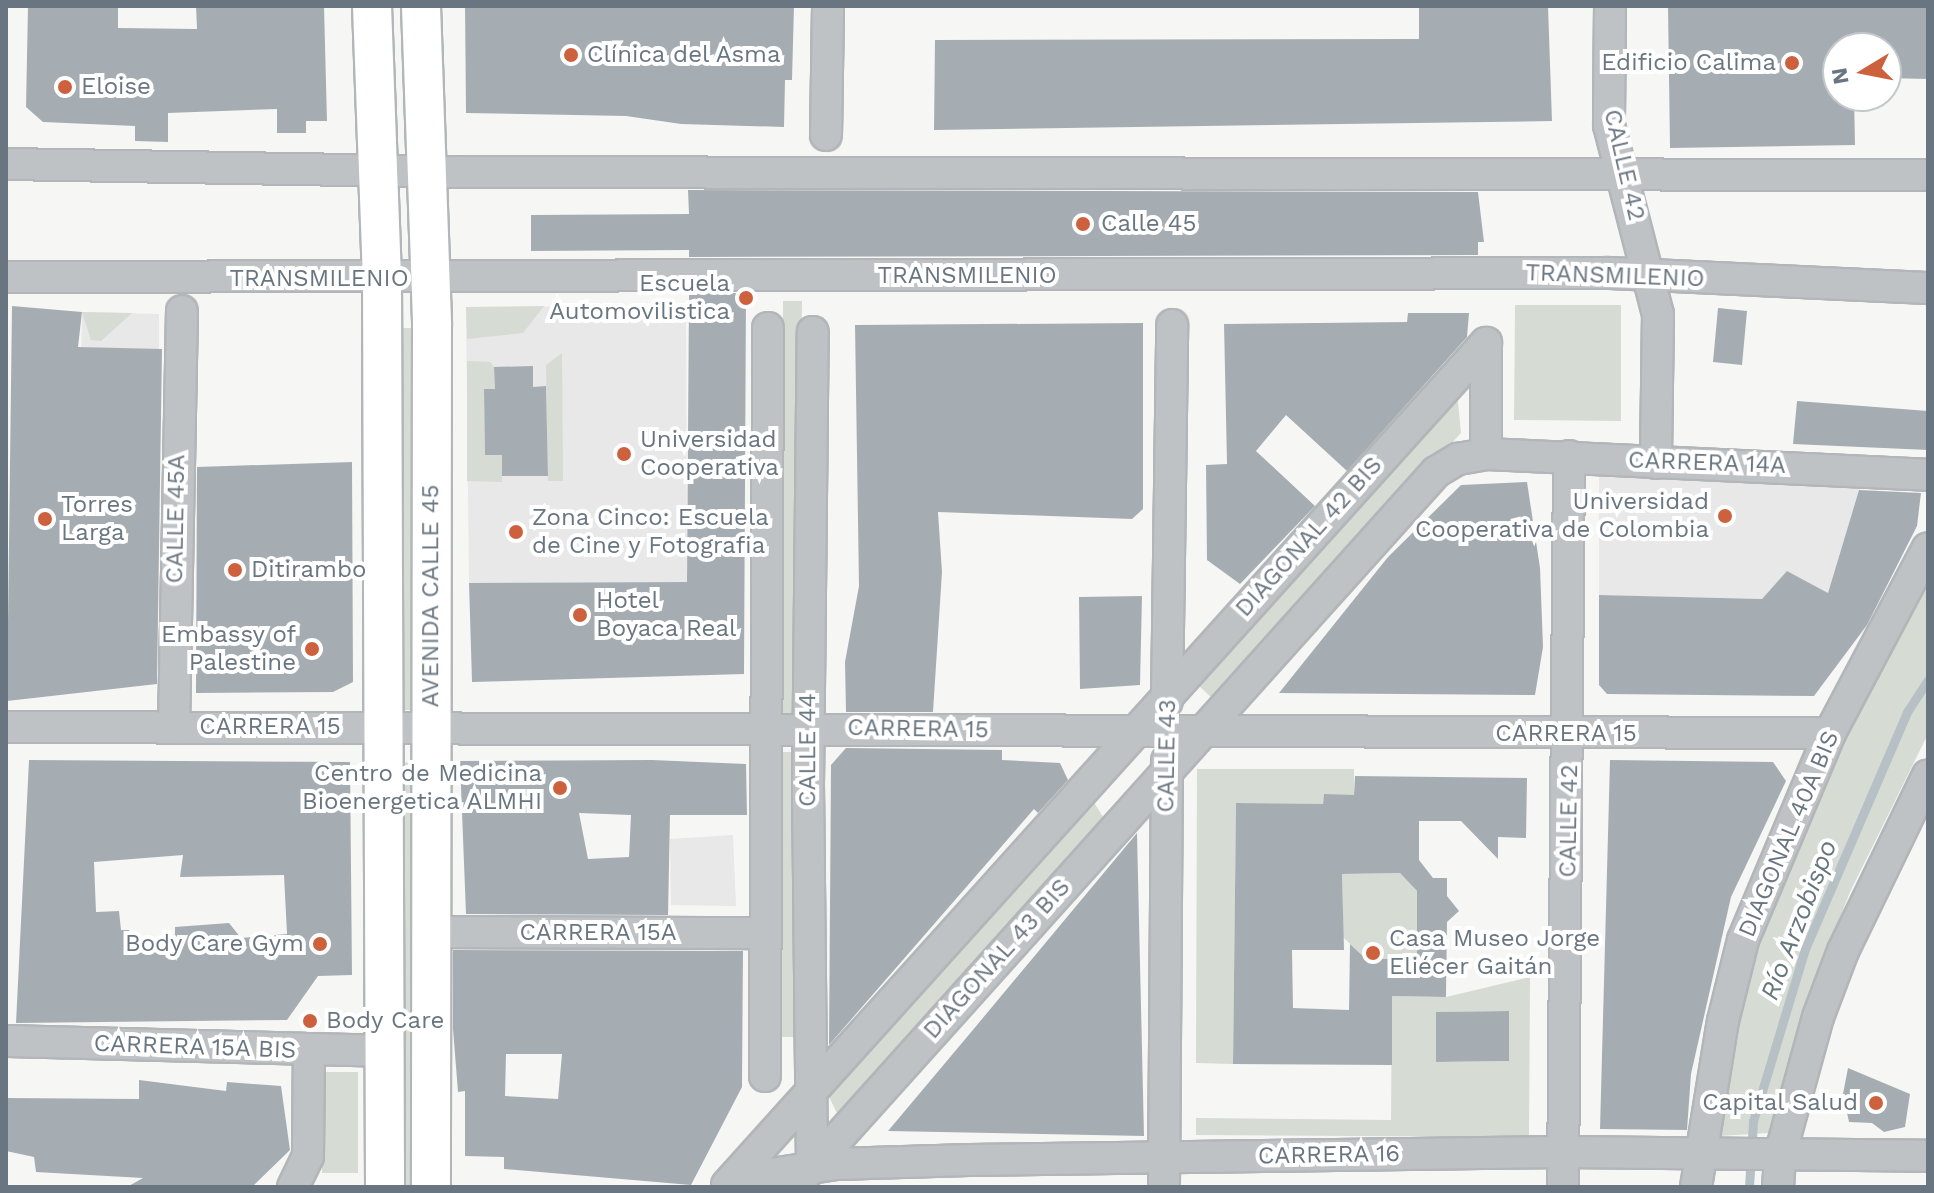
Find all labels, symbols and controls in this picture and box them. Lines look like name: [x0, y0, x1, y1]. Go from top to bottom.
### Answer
north arrow: [1822, 32, 1902, 112]
place label: Clínica del Asma: [587, 41, 783, 69]
marker: Clínica del Asma: [562, 46, 580, 64]
place label: Edificio Calima: [1601, 49, 1776, 77]
marker: Edificio Calima: [1783, 54, 1801, 72]
text: N: [1826, 66, 1854, 86]
place label: Eloise: [81, 73, 151, 101]
marker: Eloise: [56, 78, 74, 96]
street label: CALLE 42: [1597, 107, 1651, 223]
place label: Calle 45: [1101, 210, 1196, 238]
marker: Calle 45: [1072, 213, 1094, 235]
street label: TRANSMILENIO: [1525, 258, 1705, 294]
street label: TRANSMILENIO: [877, 262, 1057, 290]
street label: TRANSMILENIO: [229, 265, 409, 293]
place label: Escuela Automovilistica: [549, 270, 730, 326]
marker: Escuela Automovilistica: [737, 289, 755, 307]
place label: Universidad Cooperativa: [640, 426, 779, 482]
marker: Universidad Cooperativa: [615, 445, 633, 463]
street label: CARRERA 14A: [1627, 446, 1787, 480]
street label: DIAGONAL 42 BIS: [1229, 451, 1389, 623]
street label: CALLE 45A: [160, 454, 192, 584]
street label: AVENIDA CALLE 45: [417, 484, 445, 708]
place label: Universidad Cooperativa de Colombia: [1414, 488, 1709, 544]
place label: Torres Larga: [61, 491, 133, 547]
place label: Zona Cinco: Escuela de Cine y Fotografia: [532, 504, 769, 560]
marker: Universidad Cooperativa de Colombia: [1716, 507, 1734, 525]
marker: Torres Larga: [36, 510, 54, 528]
marker: Zona Cinco: Escuela de Cine y Fotografia: [507, 523, 525, 541]
place label: Ditirambo: [251, 556, 366, 584]
marker: Ditirambo: [226, 561, 244, 579]
place label: Hotel Boyaca Real: [596, 587, 737, 643]
marker: Hotel Boyaca Real: [571, 606, 589, 624]
place label: Embassy of Palestine: [160, 621, 296, 677]
marker: Embassy of Palestine: [303, 640, 321, 658]
street label: CALLE 44: [794, 693, 822, 807]
street label: CALLE 43: [1152, 699, 1182, 813]
street label: CARRERA 15: [199, 713, 341, 741]
street label: CARRERA 15: [846, 713, 990, 745]
street label: CARRERA 15: [1495, 720, 1637, 748]
street label: DIAGONAL 40A BIS: [1732, 726, 1846, 942]
place label: Centro de Medicina Bioenergetica ALMHI: [300, 760, 542, 816]
street label: CALLE 42: [1554, 764, 1584, 878]
marker: Centro de Medicina Bioenergetica ALMHI: [549, 777, 571, 799]
water label: Río Arzobispo: [1754, 835, 1844, 1005]
street label: DIAGONAL 43 BIS: [917, 873, 1077, 1045]
street label: CARRERA 15A: [519, 919, 677, 947]
place label: Casa Museo Jorge Eliécer Gaitán: [1389, 925, 1601, 981]
place label: Body Care Gym: [124, 930, 304, 958]
marker: Body Care Gym: [311, 935, 329, 953]
marker: Casa Museo Jorge Eliécer Gaitán: [1364, 944, 1382, 962]
place label: Body Care: [326, 1007, 445, 1035]
marker: Body Care: [301, 1012, 319, 1030]
street label: CARRERA 15A BIS: [92, 1029, 298, 1065]
place label: Capital Salud: [1701, 1089, 1858, 1117]
marker: Capital Salud: [1865, 1092, 1887, 1114]
street label: CARRERA 16: [1257, 1139, 1401, 1171]

